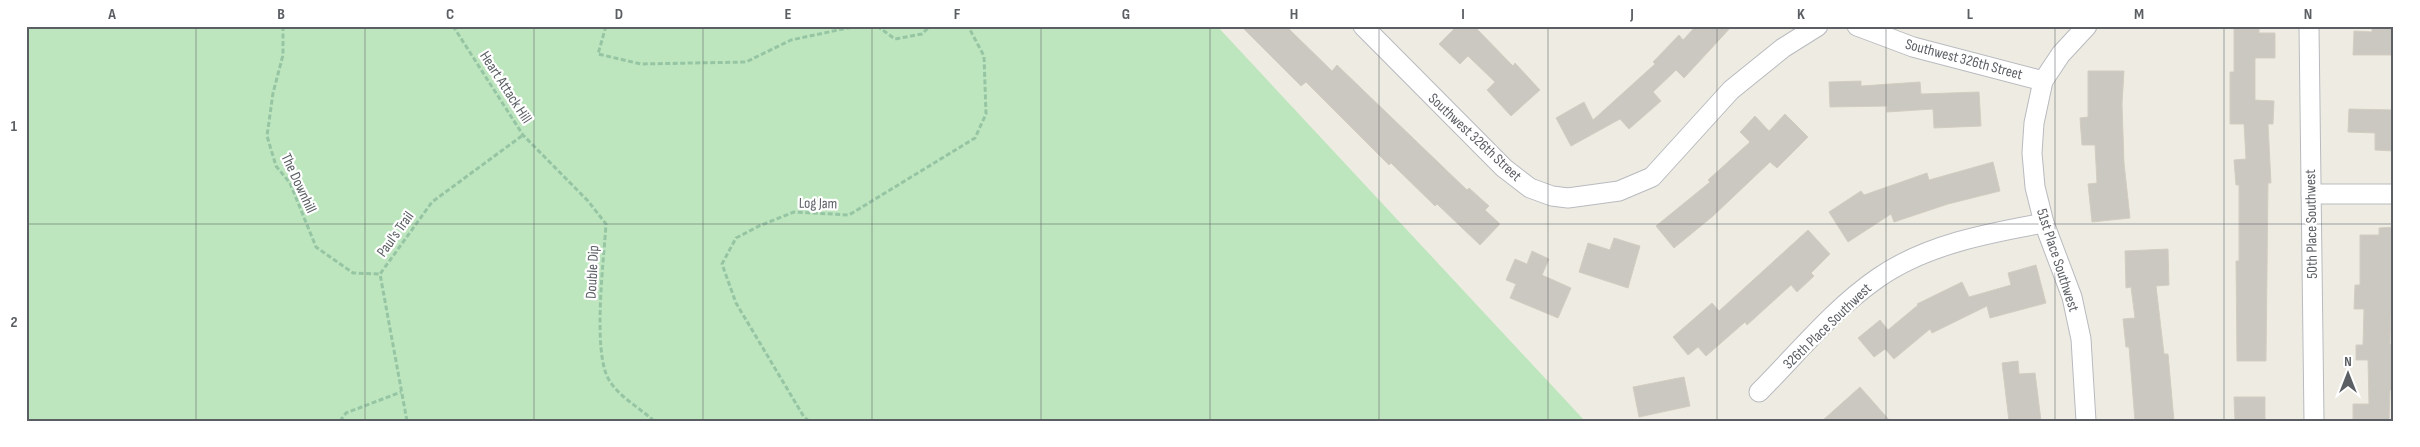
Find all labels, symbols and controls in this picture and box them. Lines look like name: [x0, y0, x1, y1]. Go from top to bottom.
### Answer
text: A: [107, 5, 116, 24]
text: B: [277, 5, 285, 24]
text: C: [446, 5, 454, 24]
text: D: [615, 5, 623, 24]
text: E: [785, 5, 792, 24]
text: F: [954, 5, 961, 24]
text: G: [1122, 5, 1130, 24]
text: H: [1290, 5, 1298, 24]
text: I: [1461, 5, 1465, 24]
text: J: [1629, 5, 1634, 24]
text: K: [1797, 5, 1805, 24]
text: L: [1967, 5, 1974, 24]
text: M: [2134, 5, 2144, 24]
text: N: [2304, 5, 2312, 24]
street label: Southwest 326th Street: [1903, 35, 2025, 84]
street label: Heart Attack Hill: [475, 48, 536, 127]
street label: Southwest 326th Street: [1424, 89, 1526, 186]
text: 1: [11, 117, 18, 136]
street label: The Downhill: [276, 150, 321, 216]
street label: 50th Place Southwest: [2301, 169, 2322, 279]
street label: Log Jam: [799, 194, 837, 213]
street label: 51st Place Southwest: [2032, 206, 2083, 314]
street label: Paul's Trail: [373, 208, 418, 261]
street label: Double Dip: [582, 245, 603, 299]
street label: 326th Place Southwest: [1779, 279, 1876, 373]
text: 2: [10, 313, 18, 332]
north arrow: [2322, 350, 2372, 400]
text: N: [2344, 353, 2352, 370]

